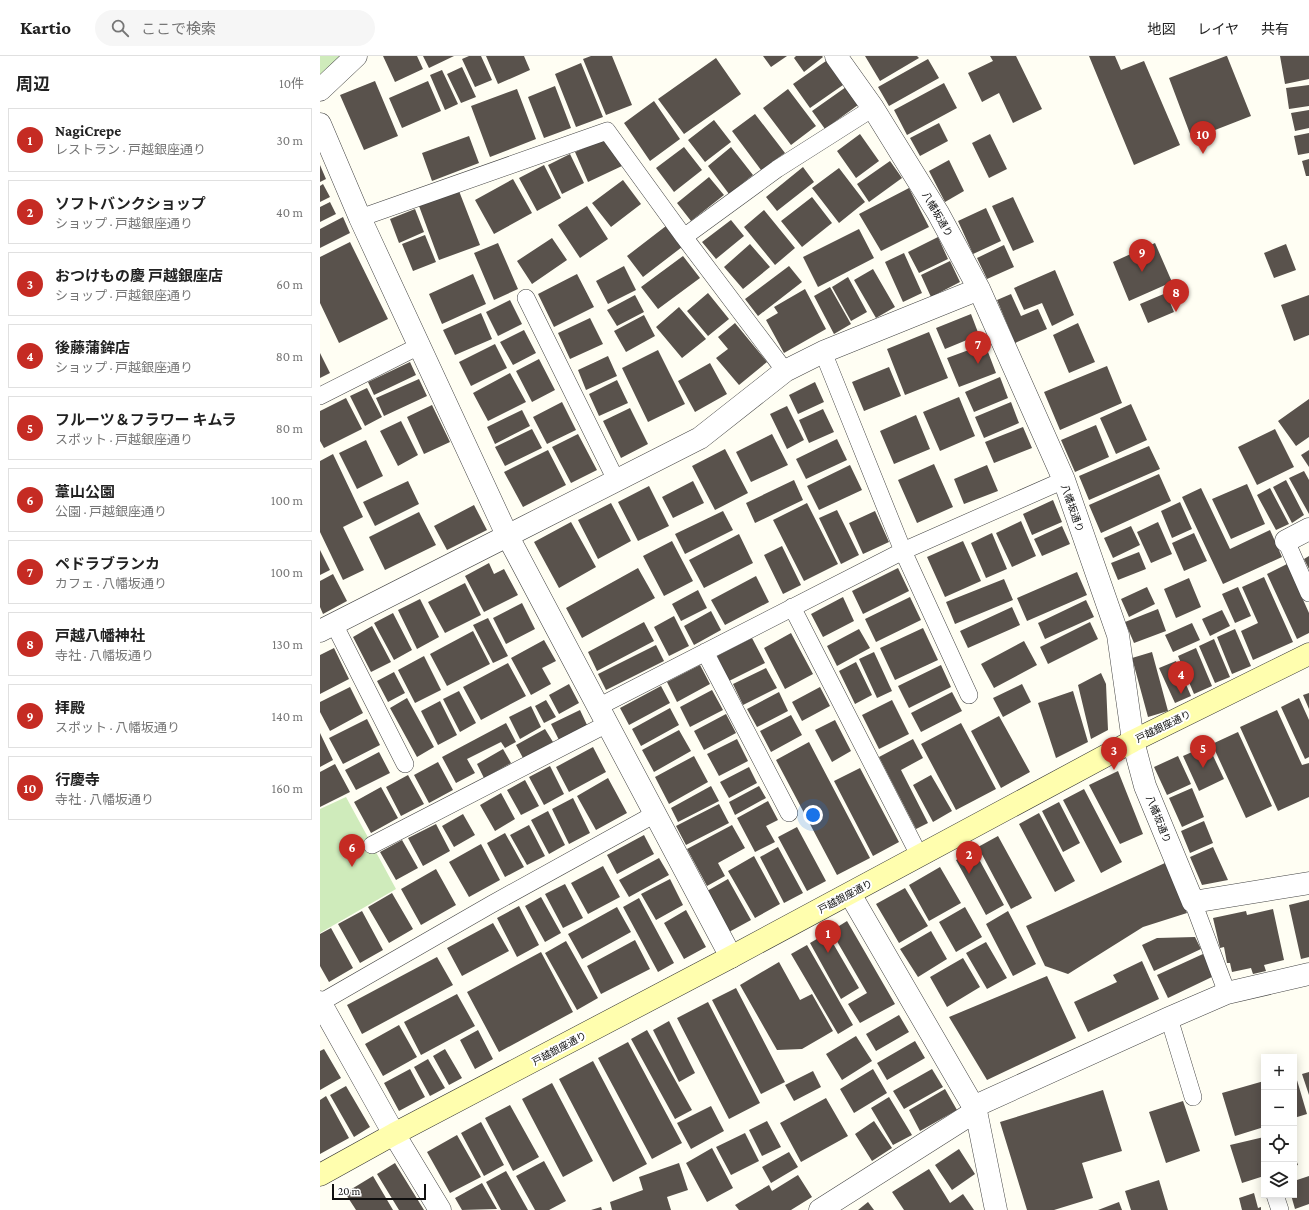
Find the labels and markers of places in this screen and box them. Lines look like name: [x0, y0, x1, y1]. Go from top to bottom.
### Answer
pin: 10: [1190, 121, 1216, 154]
pin: 9: [1129, 239, 1155, 272]
pin: 8: [1163, 279, 1189, 312]
pin: 7: [965, 331, 991, 364]
pin: 4: [1168, 661, 1194, 694]
pin: 5: [1190, 735, 1216, 768]
pin: 3: [1101, 737, 1127, 770]
pin: 6: [339, 834, 365, 867]
pin: 2: [956, 841, 982, 874]
pin: 1: [815, 920, 841, 953]

